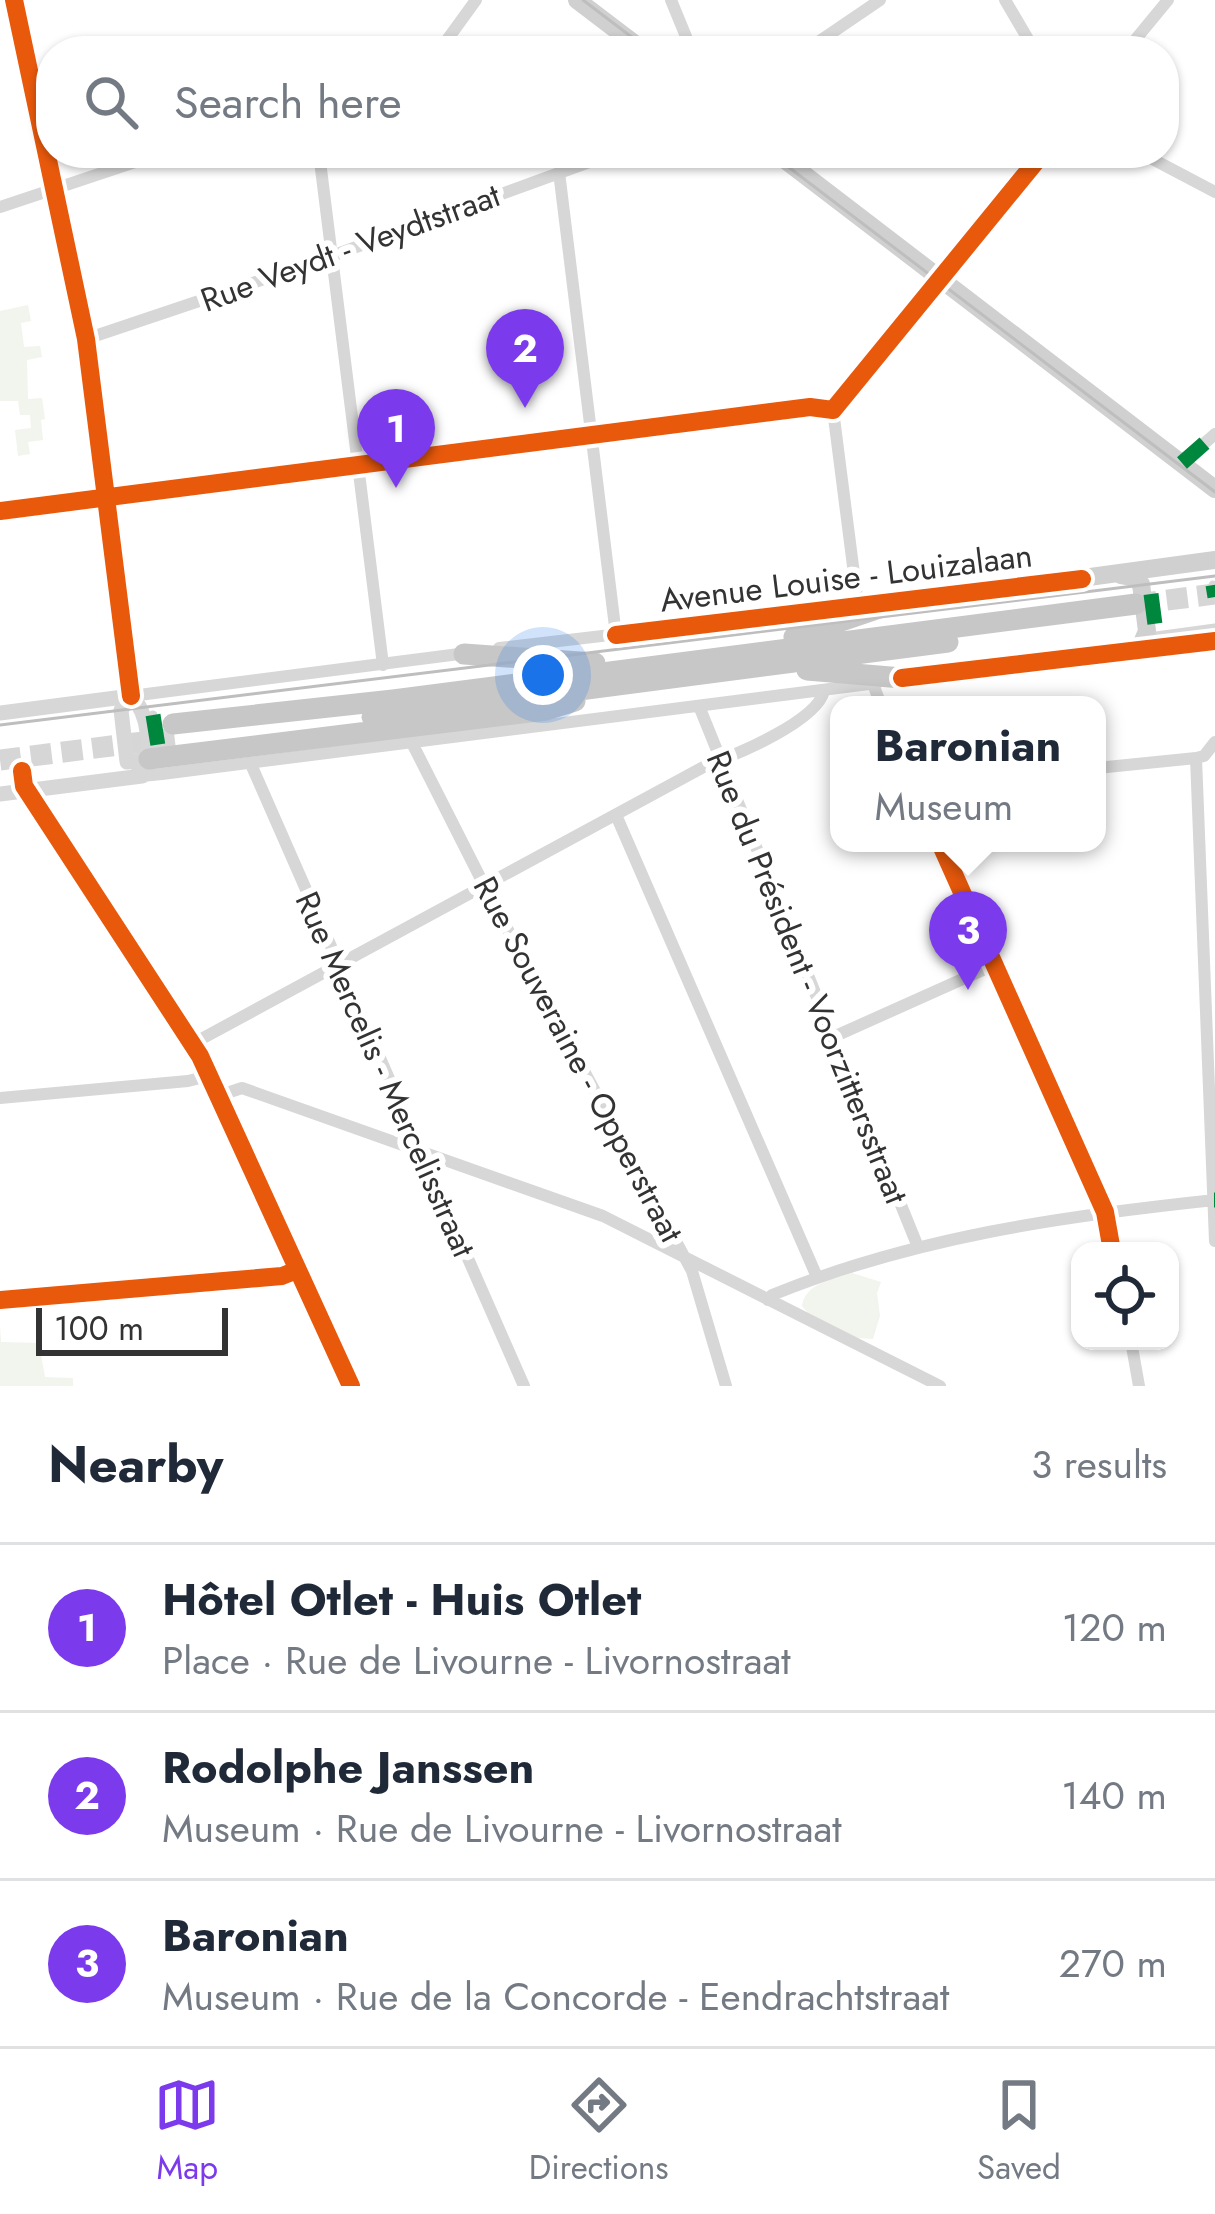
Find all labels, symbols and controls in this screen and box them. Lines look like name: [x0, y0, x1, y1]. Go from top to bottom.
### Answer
search box: [36, 36, 1179, 168]
icon: search: [78, 69, 144, 135]
text: Search here: [174, 70, 402, 135]
street label: Rue Veydt - Veydtstraat: [194, 171, 506, 323]
pin: 2: [486, 309, 564, 408]
pin: 1: [357, 389, 435, 488]
street label: Avenue Louise - Louizalaan: [657, 531, 1035, 624]
your location: [513, 645, 573, 705]
popup: [830, 696, 1106, 852]
text: Baronian: [875, 713, 1061, 778]
street label: Rue du Président - Voorzittersstraat: [695, 744, 920, 1211]
text: Museum: [875, 778, 1013, 835]
street label: Rue Souveraine - Opperstraat: [462, 868, 695, 1251]
street label: Rue Mercelis - Mercelisstraat: [284, 884, 487, 1264]
pin: 3: [929, 891, 1007, 990]
map controls: [1071, 1242, 1179, 1350]
button: locate: [1071, 1242, 1179, 1350]
scale bar: [36, 1302, 228, 1355]
text: 100 m: [54, 1305, 144, 1352]
text: Nearby: [48, 1427, 223, 1501]
text: 3 results: [1031, 1436, 1167, 1493]
text: Hôtel Otlet - Huis Otlet: [162, 1567, 641, 1632]
text: 1: [77, 1599, 97, 1656]
text: 120 m: [1062, 1599, 1167, 1656]
text: Place · Rue de Livourne - Livornostraat: [162, 1632, 791, 1689]
text: Rodolphe Janssen: [162, 1735, 534, 1800]
text: 2: [74, 1767, 100, 1824]
text: 140 m: [1061, 1767, 1167, 1824]
text: Museum · Rue de Livourne - Livornostraat: [162, 1800, 842, 1857]
text: Baronian: [162, 1903, 349, 1968]
text: 3: [75, 1935, 99, 1992]
text: 270 m: [1059, 1935, 1167, 1992]
text: Museum · Rue de la Concorde - Eendrachtstraat: [162, 1968, 949, 2025]
tab: Map: [154, 2072, 220, 2191]
tab: Directions: [529, 2072, 669, 2191]
tab: Saved: [977, 2072, 1061, 2191]

